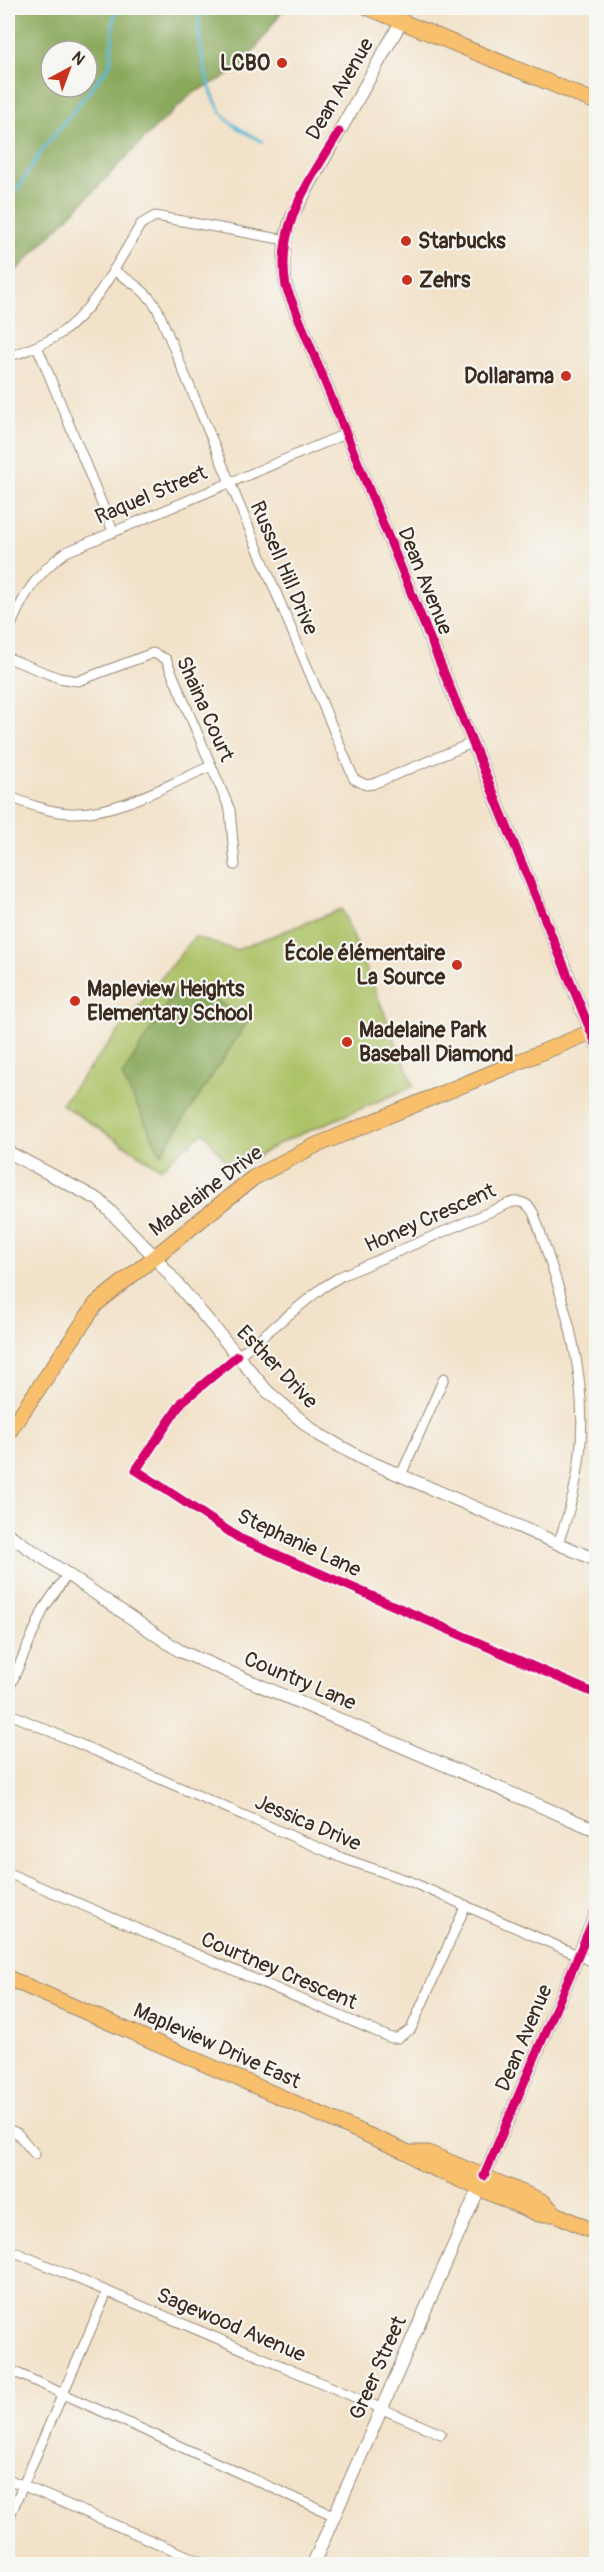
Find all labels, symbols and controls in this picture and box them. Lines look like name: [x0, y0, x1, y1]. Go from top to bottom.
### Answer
street label: Dean Avenue: [300, 32, 380, 145]
north arrow: [39, 39, 99, 99]
text: N: [68, 47, 89, 70]
place label: LCBO: [220, 50, 270, 77]
marker: LCBO: [275, 56, 289, 70]
place label: Starbucks: [418, 228, 506, 255]
marker: Starbucks: [399, 234, 413, 248]
place label: Zehrs: [419, 267, 471, 294]
marker: Zehrs: [400, 273, 414, 287]
place label: Dollarama: [464, 363, 554, 390]
marker: Dollarama: [559, 369, 573, 383]
street label: Raquel Street: [91, 459, 212, 531]
street label: Russell Hill Drive: [244, 497, 325, 640]
street label: Dean Avenue: [391, 523, 459, 639]
street label: Shaina Court: [170, 652, 240, 766]
place label: École élémentaire La Source: [284, 939, 446, 991]
marker: École élémentaire La Source: [450, 958, 464, 972]
place label: Mapleview Heights Elementary School: [87, 976, 253, 1027]
marker: Mapleview Heights Elementary School: [68, 994, 82, 1008]
place label: Madelaine Park Baseball Diamond: [359, 1017, 514, 1068]
marker: Madelaine Park Baseball Diamond: [340, 1035, 354, 1049]
street label: Madelaine Drive: [144, 1139, 269, 1243]
street label: Honey Crescent: [360, 1177, 500, 1259]
street label: Esther Drive: [231, 1320, 324, 1415]
street label: Stephanie Lane: [233, 1503, 366, 1584]
street label: Country Lane: [240, 1645, 361, 1717]
street label: Jessica Drive: [251, 1789, 366, 1858]
street label: Courtney Crescent: [197, 1926, 362, 2016]
street label: Dean Avenue: [489, 1980, 559, 2096]
street label: Mapleview Drive East: [129, 1997, 305, 2095]
street label: Sagewood Avenue: [153, 2281, 310, 2369]
street label: Greer Street: [343, 2311, 413, 2424]

